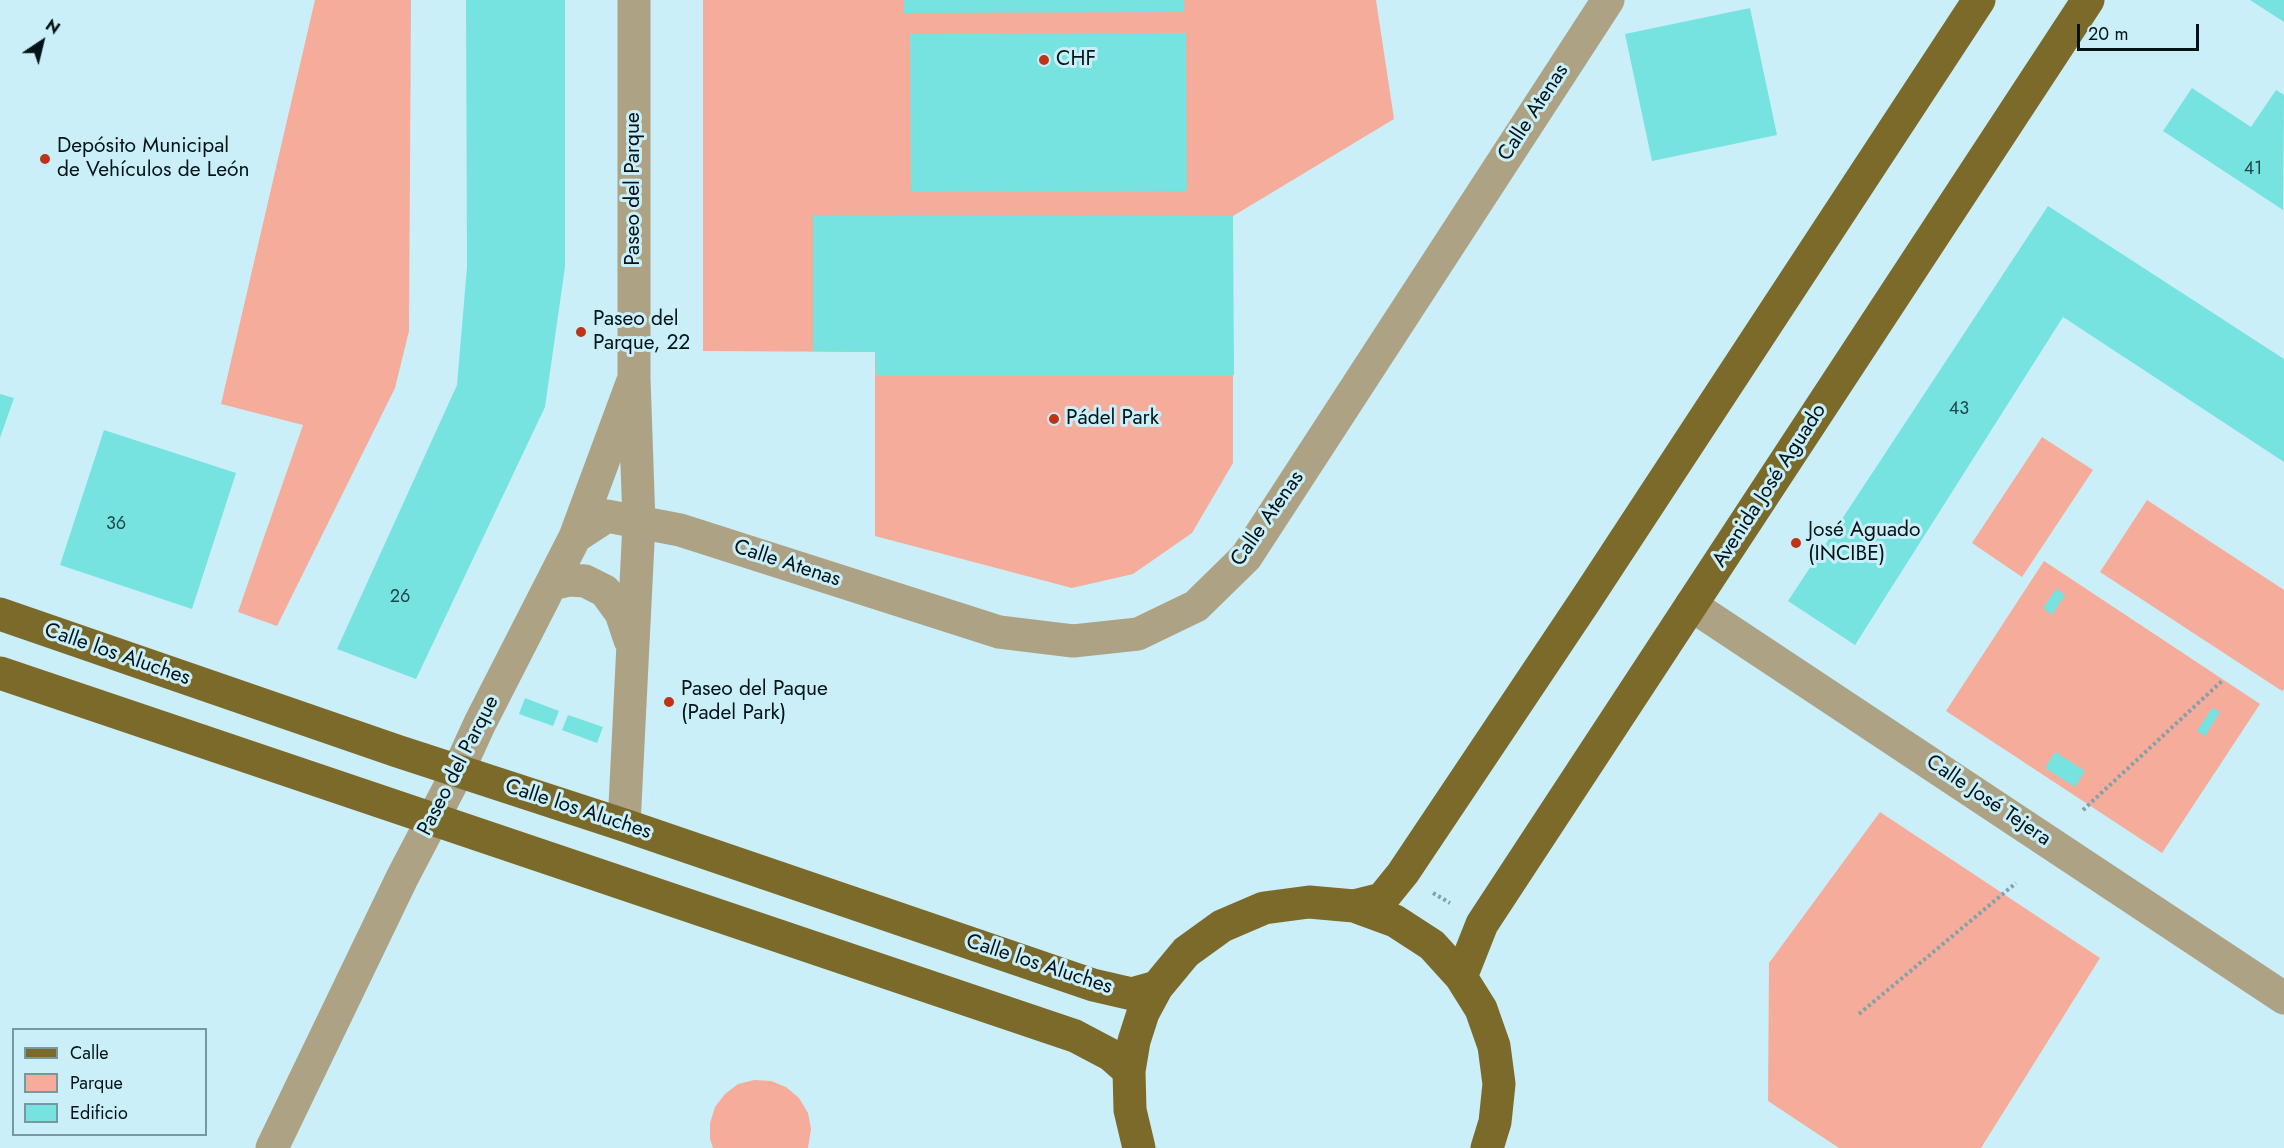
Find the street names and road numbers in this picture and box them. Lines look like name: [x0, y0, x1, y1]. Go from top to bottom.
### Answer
street label: Calle Atenas: [1493, 60, 1575, 166]
street label: Paseo del Parque: [621, 112, 647, 266]
street label: Avenida José Aguado: [1708, 400, 1832, 572]
street label: Calle Atenas: [1226, 466, 1310, 572]
street label: Calle Atenas: [731, 535, 843, 593]
street label: Calle los Aluches: [41, 618, 193, 692]
street label: Paseo del Parque: [413, 692, 505, 840]
street label: Calle José Tejera: [1921, 750, 2055, 852]
street label: Calle los Aluches: [502, 774, 654, 846]
street label: Calle los Aluches: [963, 929, 1115, 1001]

